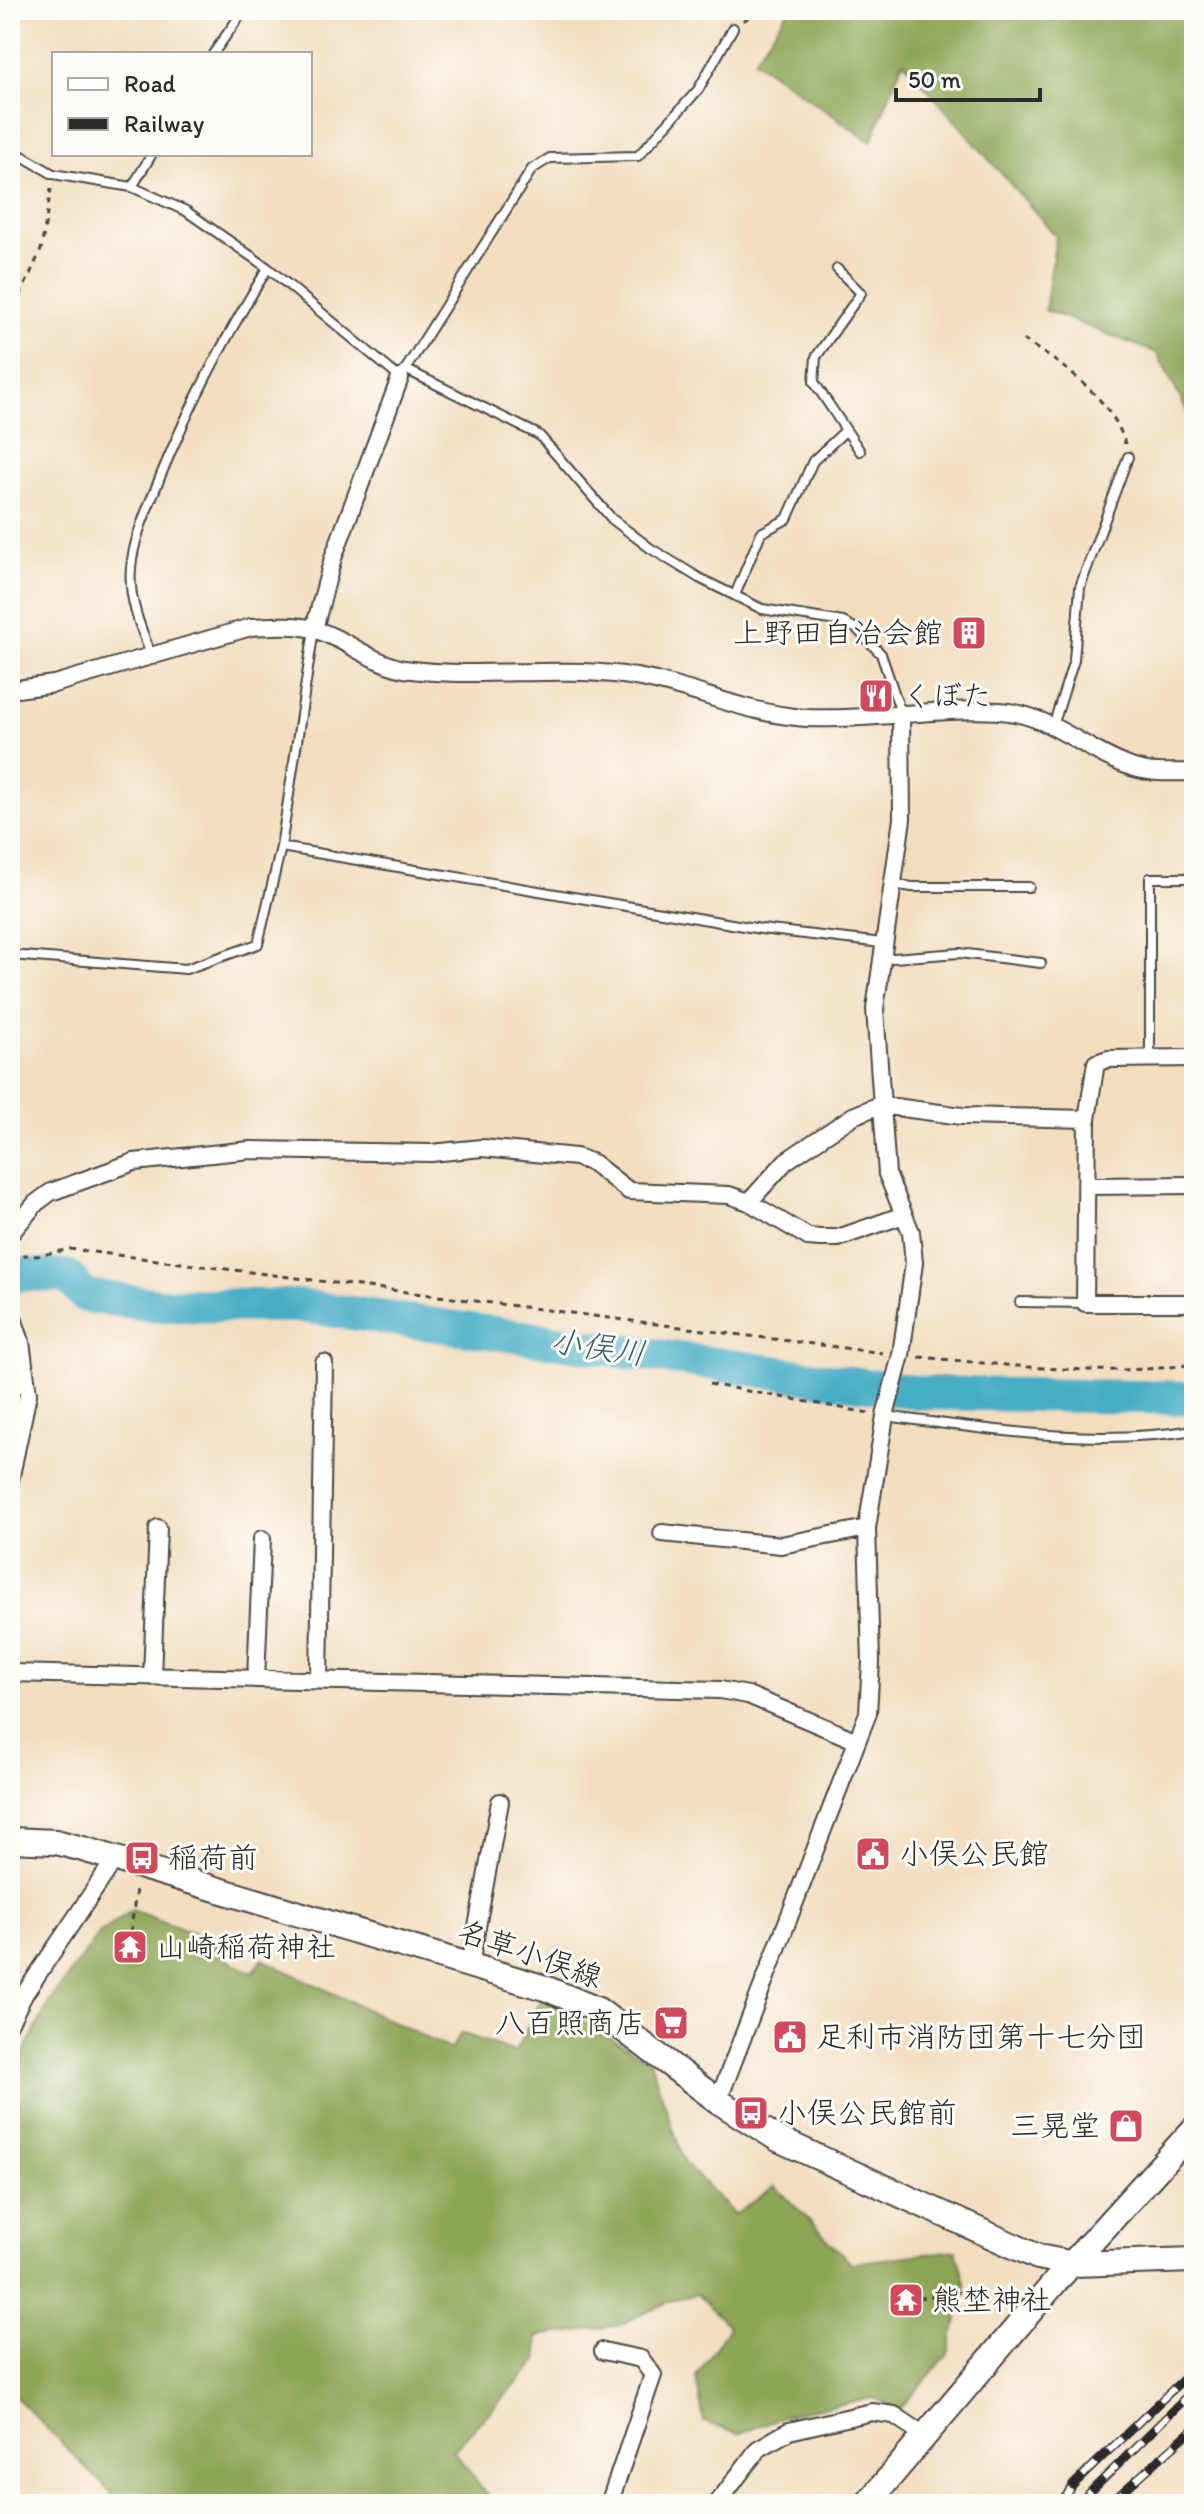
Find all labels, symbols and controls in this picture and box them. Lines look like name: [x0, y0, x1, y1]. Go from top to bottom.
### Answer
legend: [52, 52, 312, 156]
scale bar: [896, 52, 1040, 102]
text: 50 m: [908, 65, 961, 94]
text: Road: [124, 69, 176, 98]
text: Railway: [124, 109, 205, 138]
place label: 上野田自治会館: [733, 614, 943, 651]
building icon: 上野田自治会館: [950, 614, 988, 652]
restaurant icon: くぼた: [857, 677, 895, 715]
place label: くぼた: [902, 677, 992, 714]
water label: 小俣川: [548, 1322, 648, 1372]
public building icon: 小俣公民館: [854, 1835, 892, 1873]
place label: 小俣公民館: [899, 1835, 1049, 1872]
bus stop icon: 稲荷前: [123, 1839, 161, 1877]
place label: 稲荷前: [168, 1839, 258, 1876]
street label: 名草小俣線: [453, 1912, 607, 1995]
temple icon: 山崎稲荷神社: [111, 1928, 149, 1966]
place label: 山崎稲荷神社: [156, 1928, 336, 1965]
place label: 八百照商店: [495, 2004, 645, 2041]
supermarket icon: 八百照商店: [652, 2004, 690, 2042]
public building icon: 足利市消防団第十七分団: [771, 2018, 809, 2056]
place label: 足利市消防団第十七分団: [816, 2018, 1146, 2055]
bus stop icon: 小俣公民館前: [732, 2094, 770, 2132]
place label: 小俣公民館前: [777, 2094, 957, 2131]
place label: 三晃堂: [1010, 2107, 1100, 2144]
shop icon: 三晃堂: [1107, 2107, 1145, 2145]
temple icon: 熊埜神社: [887, 2281, 925, 2319]
place label: 熊埜神社: [932, 2281, 1052, 2318]

